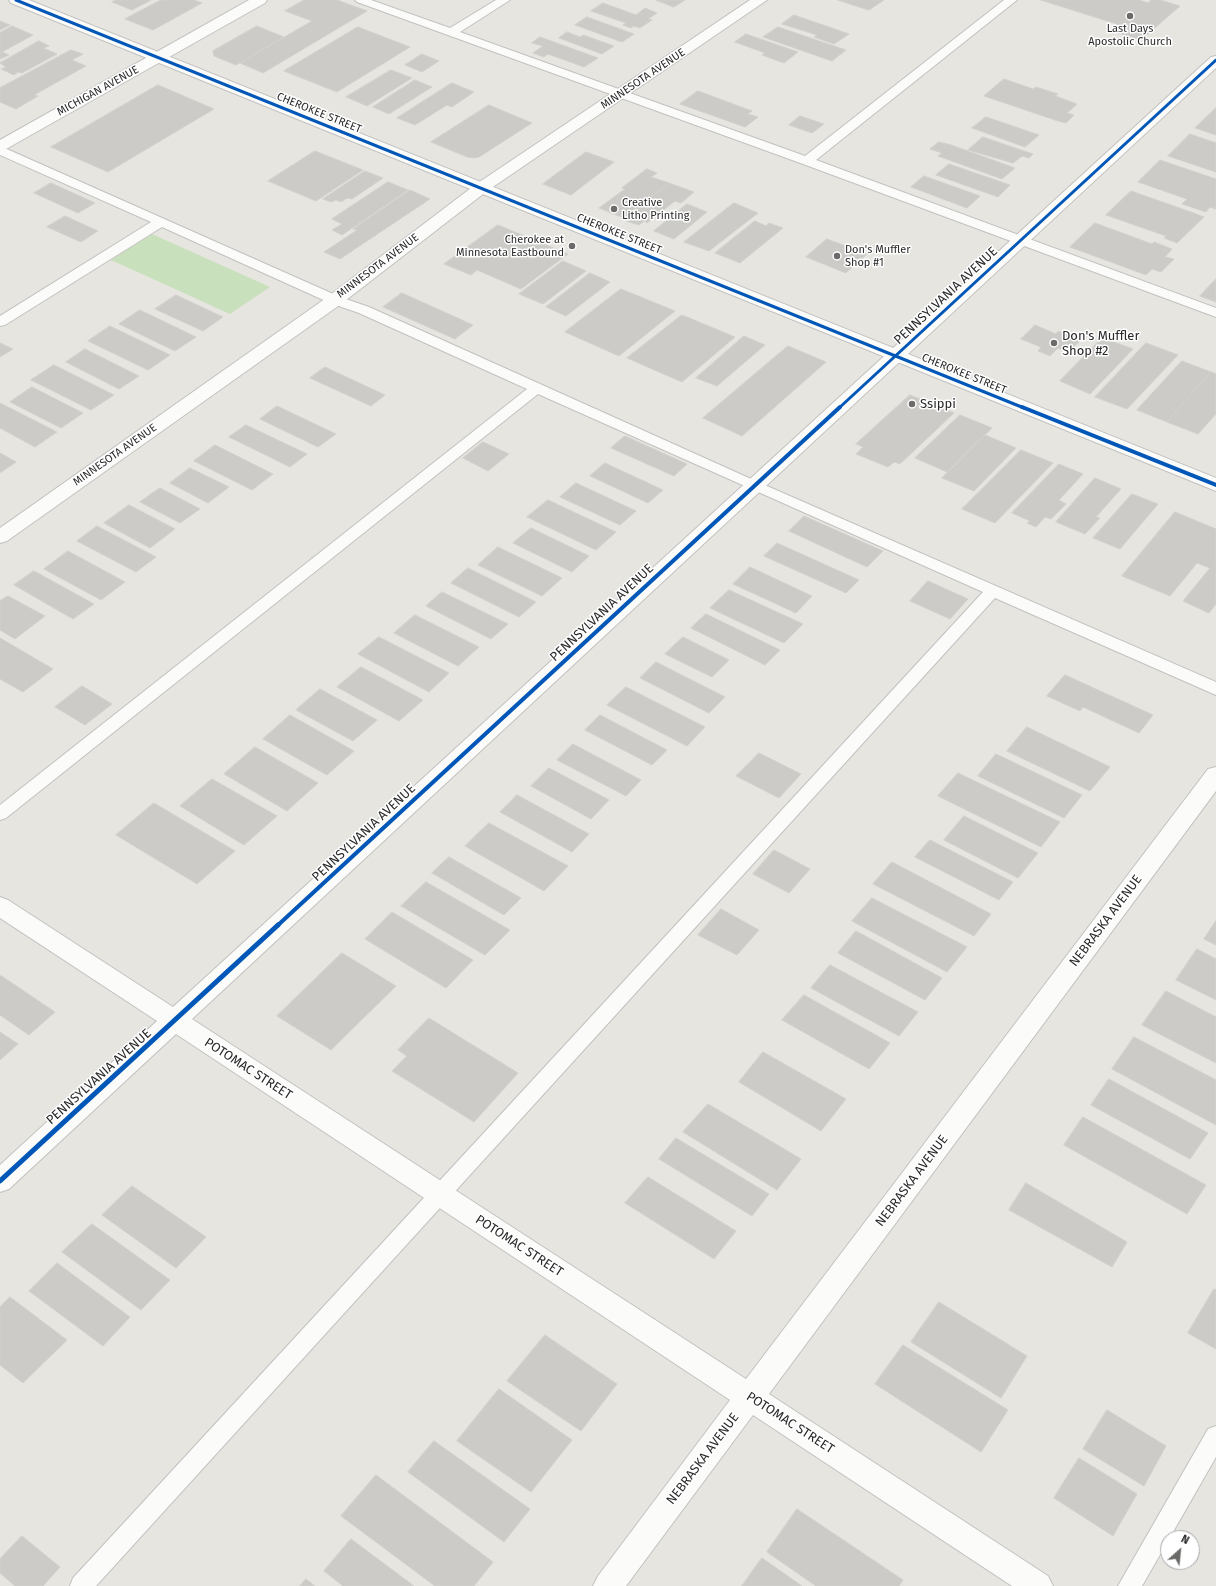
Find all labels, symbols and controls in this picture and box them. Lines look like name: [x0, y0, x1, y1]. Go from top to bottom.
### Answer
marker: Last Days Apostolic Church: [1125, 11, 1135, 21]
place label: Last Days Apostolic Church: [1088, 22, 1172, 48]
street label: MINNESOTA AVENUE: [598, 46, 688, 112]
street label: MICHIGAN AVENUE: [55, 63, 141, 119]
street label: CHEROKEE STREET: [275, 90, 363, 136]
place label: Creative Litho Printing: [622, 196, 690, 222]
marker: Creative Litho Printing: [609, 204, 619, 214]
street label: CHEROKEE STREET: [575, 211, 663, 257]
street label: MINNESOTA AVENUE: [334, 231, 422, 301]
place label: Cherokee at Minnesota Eastbound: [456, 233, 564, 259]
marker: Cherokee at Minnesota Eastbound: [567, 241, 577, 251]
place label: Don's Muffler Shop #1: [845, 243, 911, 269]
street label: PENNSYLVANIA AVENUE: [891, 244, 1001, 348]
marker: Don's Muffler Shop #1: [832, 251, 842, 261]
place label: Don's Muffler Shop #2: [1062, 328, 1139, 359]
marker: Don's Muffler Shop #2: [1049, 338, 1059, 348]
street label: CHEROKEE STREET: [920, 351, 1008, 397]
place label: Ssippi: [920, 396, 956, 412]
marker: Ssippi: [907, 399, 917, 409]
street label: MINNESOTA AVENUE: [71, 421, 159, 489]
street label: PENNSYLVANIA AVENUE: [547, 561, 657, 665]
street label: PENNSYLVANIA AVENUE: [309, 781, 419, 885]
street label: NEBRASKA AVENUE: [1066, 872, 1146, 970]
street label: PENNSYLVANIA AVENUE: [43, 1026, 155, 1128]
street label: POTOMAC STREET: [201, 1035, 295, 1103]
street label: NEBRASKA AVENUE: [872, 1132, 952, 1230]
street label: POTOMAC STREET: [472, 1212, 566, 1280]
street label: POTOMAC STREET: [743, 1389, 837, 1457]
street label: NEBRASKA AVENUE: [663, 1410, 743, 1508]
north arrow: [1160, 1530, 1200, 1570]
text: N: [1179, 1532, 1191, 1547]

